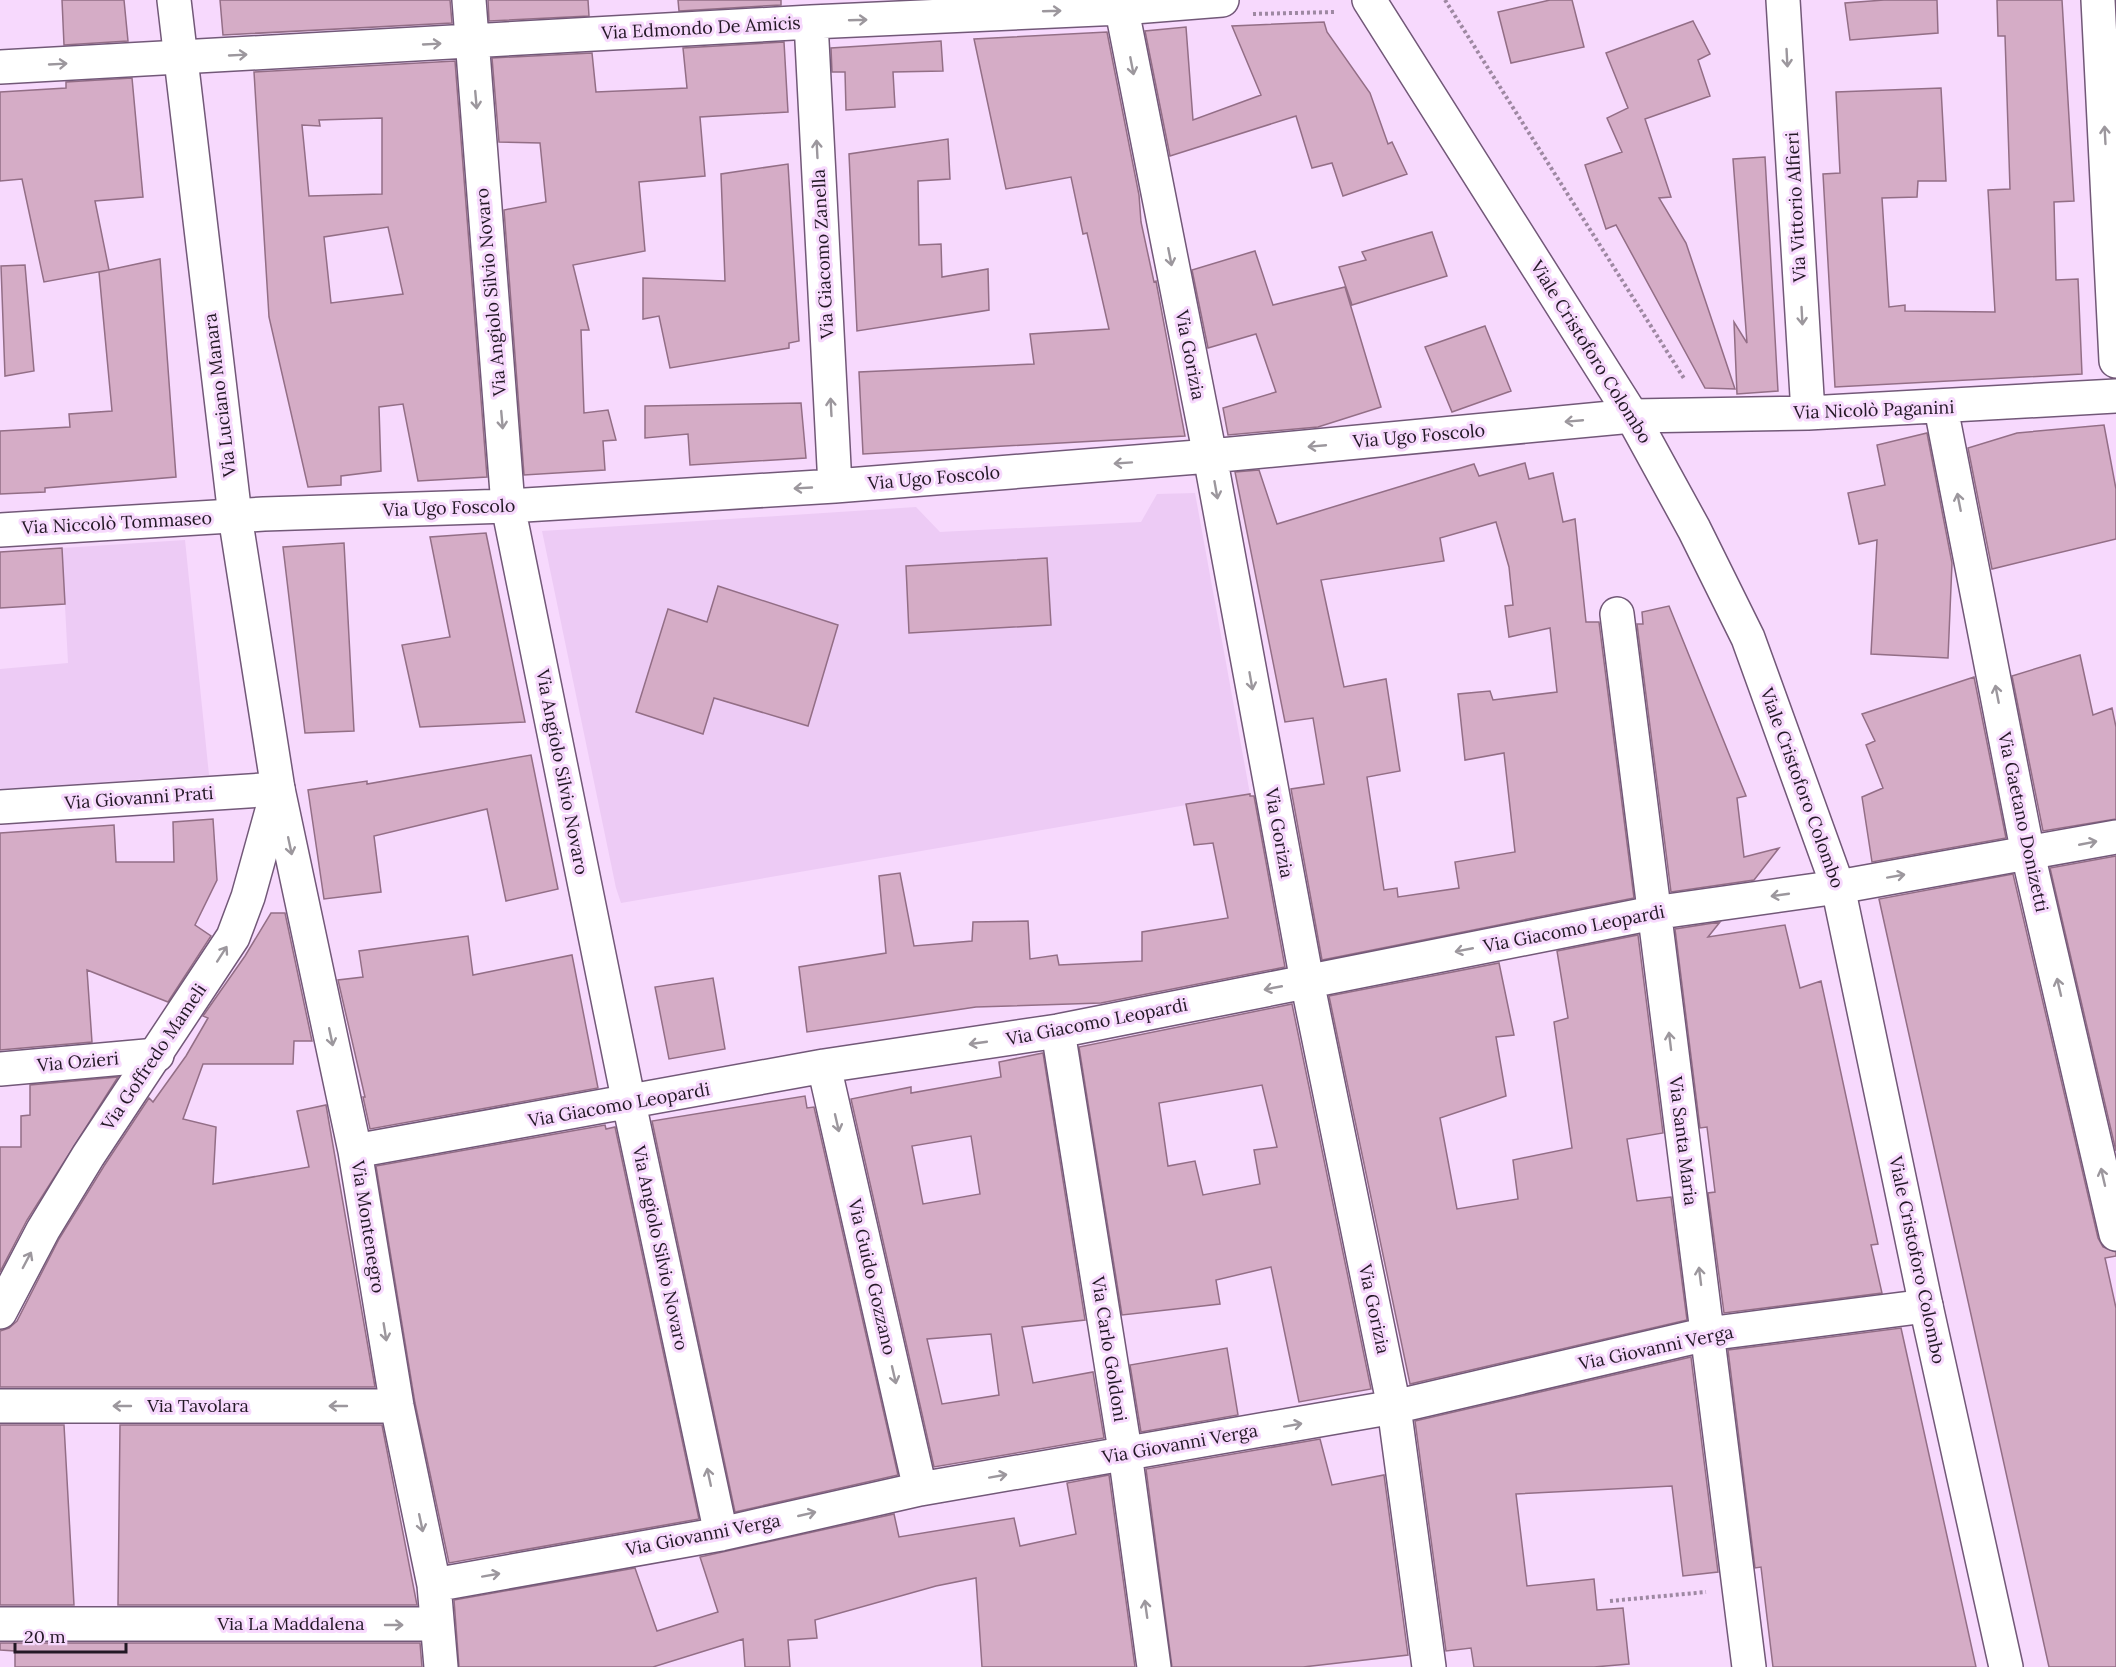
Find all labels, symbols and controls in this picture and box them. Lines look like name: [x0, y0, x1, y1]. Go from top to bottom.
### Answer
one-way arrow: [1042, 6, 1062, 17]
street label: Via Edmondo De Amicis: [600, 11, 801, 44]
one-way arrow: [847, 14, 867, 25]
one-way arrow: [422, 38, 442, 49]
one-way arrow: [1782, 48, 1793, 68]
one-way arrow: [227, 49, 247, 60]
one-way arrow: [1127, 55, 1138, 75]
one-way arrow: [48, 59, 68, 70]
one-way arrow: [471, 90, 482, 110]
one-way arrow: [2099, 126, 2110, 146]
street label: Via Vittorio Alfieri: [1780, 131, 1811, 284]
one-way arrow: [812, 140, 823, 160]
street label: Via Giacomo Zanella: [807, 169, 838, 341]
street label: Via Angiolo Silvio Novaro: [470, 187, 511, 398]
one-way arrow: [1165, 247, 1176, 266]
street label: Viale Cristoforo Colombo: [1525, 255, 1657, 448]
one-way arrow: [1797, 305, 1808, 325]
street label: Via Gorizia: [1170, 307, 1210, 402]
street label: Via Luciano Manara: [198, 312, 241, 479]
street label: Via Nicolò Paganini: [1792, 395, 1955, 424]
one-way arrow: [825, 398, 836, 418]
one-way arrow: [496, 410, 507, 430]
one-way arrow: [1565, 416, 1585, 427]
street label: Via Ugo Foscolo: [1351, 418, 1486, 453]
one-way arrow: [1308, 441, 1328, 452]
one-way arrow: [1114, 457, 1134, 468]
street label: Via Ugo Foscolo: [866, 460, 1001, 495]
one-way arrow: [1211, 479, 1222, 499]
one-way arrow: [794, 483, 814, 494]
one-way arrow: [1953, 493, 1964, 513]
street label: Via Ugo Foscolo: [381, 494, 516, 521]
street label: Via Niccolò Tommaseo: [20, 506, 213, 539]
street label: Via Angiolo Silvio Novaro: [531, 666, 594, 877]
one-way arrow: [1246, 671, 1257, 691]
street label: Viale Cristoforo Colombo: [1755, 684, 1849, 891]
one-way arrow: [1991, 684, 2002, 704]
street label: Via Gaetano Donizetti: [1993, 729, 2054, 914]
street label: Via Giovanni Prati: [63, 781, 214, 814]
street label: Via Gorizia: [1260, 785, 1299, 880]
one-way arrow: [285, 836, 296, 855]
one-way arrow: [2078, 837, 2097, 848]
one-way arrow: [1886, 871, 1905, 882]
one-way arrow: [1771, 889, 1791, 900]
street label: Via Giacomo Leopardi: [1480, 900, 1666, 958]
one-way arrow: [1455, 945, 1475, 956]
one-way arrow: [216, 946, 228, 963]
one-way arrow: [2052, 978, 2064, 997]
street label: Via Goffredo Mameli: [95, 979, 211, 1135]
one-way arrow: [1264, 983, 1283, 994]
street label: Via Giacomo Leopardi: [1003, 993, 1189, 1051]
one-way arrow: [326, 1027, 337, 1046]
one-way arrow: [1664, 1032, 1675, 1052]
one-way arrow: [969, 1038, 989, 1049]
street label: Via Ozieri: [35, 1046, 120, 1077]
street label: Via Santa Maria: [1664, 1074, 1703, 1207]
street label: Via Giacomo Leopardi: [525, 1077, 712, 1132]
one-way arrow: [832, 1113, 843, 1132]
street label: Via Angiolo Silvio Novaro: [627, 1142, 693, 1352]
street label: Viale Cristoforo Colombo: [1884, 1153, 1951, 1366]
street label: Via Montenegro: [347, 1158, 390, 1295]
one-way arrow: [2096, 1168, 2108, 1187]
street label: Via Guido Gozzano: [843, 1196, 902, 1357]
one-way arrow: [21, 1252, 33, 1269]
street label: Via Gorizia: [1354, 1261, 1395, 1356]
one-way arrow: [1694, 1267, 1705, 1287]
street label: Via Carlo Goldoni: [1087, 1274, 1132, 1423]
street label: Via Giovanni Verga: [1576, 1320, 1735, 1375]
one-way arrow: [380, 1322, 391, 1341]
one-way arrow: [889, 1364, 900, 1384]
street label: Via Tavolara: [146, 1394, 249, 1417]
one-way arrow: [113, 1400, 133, 1412]
one-way arrow: [329, 1400, 349, 1412]
street label: Via Giovanni Verga: [1099, 1419, 1259, 1469]
one-way arrow: [1283, 1419, 1303, 1430]
one-way arrow: [703, 1467, 714, 1487]
one-way arrow: [987, 1470, 1007, 1481]
street label: Via Giovanni Verga: [622, 1508, 782, 1561]
one-way arrow: [797, 1508, 816, 1520]
one-way arrow: [416, 1513, 427, 1533]
one-way arrow: [481, 1569, 501, 1580]
one-way arrow: [1140, 1600, 1151, 1619]
street label: Via La Maddalena: [217, 1612, 364, 1635]
scale bar: [15, 1616, 126, 1654]
one-way arrow: [384, 1619, 404, 1630]
text: 20 m: [24, 1625, 66, 1648]

